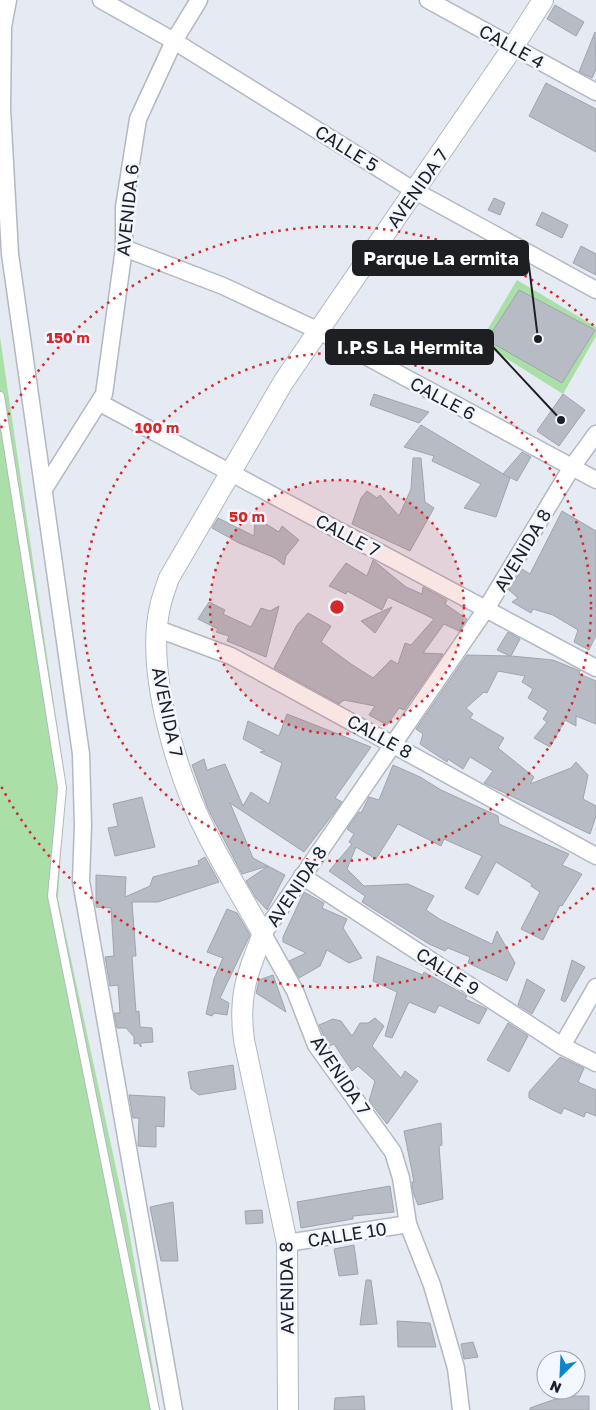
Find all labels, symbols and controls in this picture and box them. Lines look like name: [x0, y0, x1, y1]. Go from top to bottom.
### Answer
street label: CALLE 4: [476, 19, 548, 73]
street label: CALLE 5: [311, 120, 383, 176]
street label: AVENIDA 7: [382, 144, 452, 232]
street label: AVENIDA 6: [111, 163, 143, 257]
callout: Parque La ermita: [353, 241, 528, 275]
text: Parque La ermita: [363, 246, 519, 269]
text: 150 m: [46, 328, 90, 346]
callout: I.P.S La Hermita: [326, 330, 493, 364]
text: I.P.S La Hermita: [337, 335, 483, 358]
street label: CALLE 6: [407, 372, 479, 424]
text: 100 m: [135, 418, 179, 436]
street label: AVENIDA 8: [489, 505, 555, 595]
text: 50 m: [229, 507, 265, 525]
street label: CALLE 7: [312, 509, 384, 561]
centre of rings: [328, 598, 346, 616]
street label: AVENIDA 7: [148, 665, 188, 759]
street label: CALLE 8: [344, 709, 416, 763]
street label: AVENIDA 8: [261, 841, 331, 931]
street label: CALLE 9: [412, 942, 484, 1000]
street label: AVENIDA 7: [306, 1031, 376, 1119]
street label: CALLE 10: [306, 1217, 388, 1251]
street label: AVENIDA 8: [274, 1242, 298, 1334]
north arrow: [536, 1350, 586, 1400]
text: N: [547, 1377, 564, 1397]

